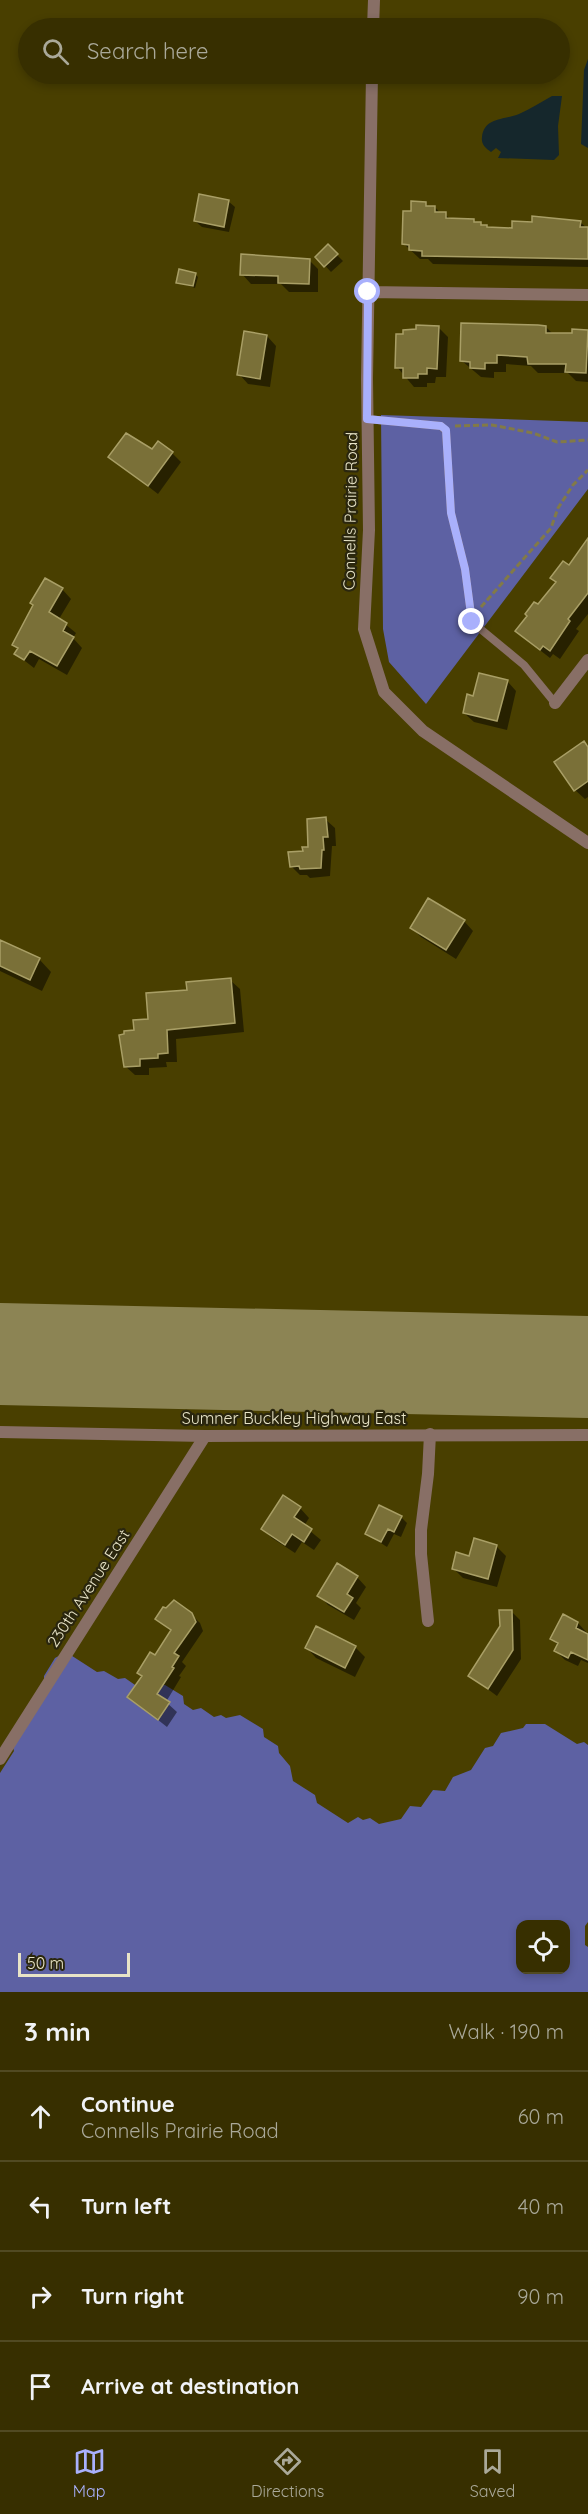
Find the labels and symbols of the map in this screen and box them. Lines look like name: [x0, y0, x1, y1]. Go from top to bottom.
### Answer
route start: [354, 278, 380, 304]
street label: Connells Prairie Road: [339, 432, 361, 590]
route end: [458, 608, 484, 634]
street label: Sumner Buckley Highway East: [182, 1408, 406, 1428]
street label: 230th Avenue East: [42, 1525, 134, 1651]
scale bar: [18, 1950, 130, 1978]

